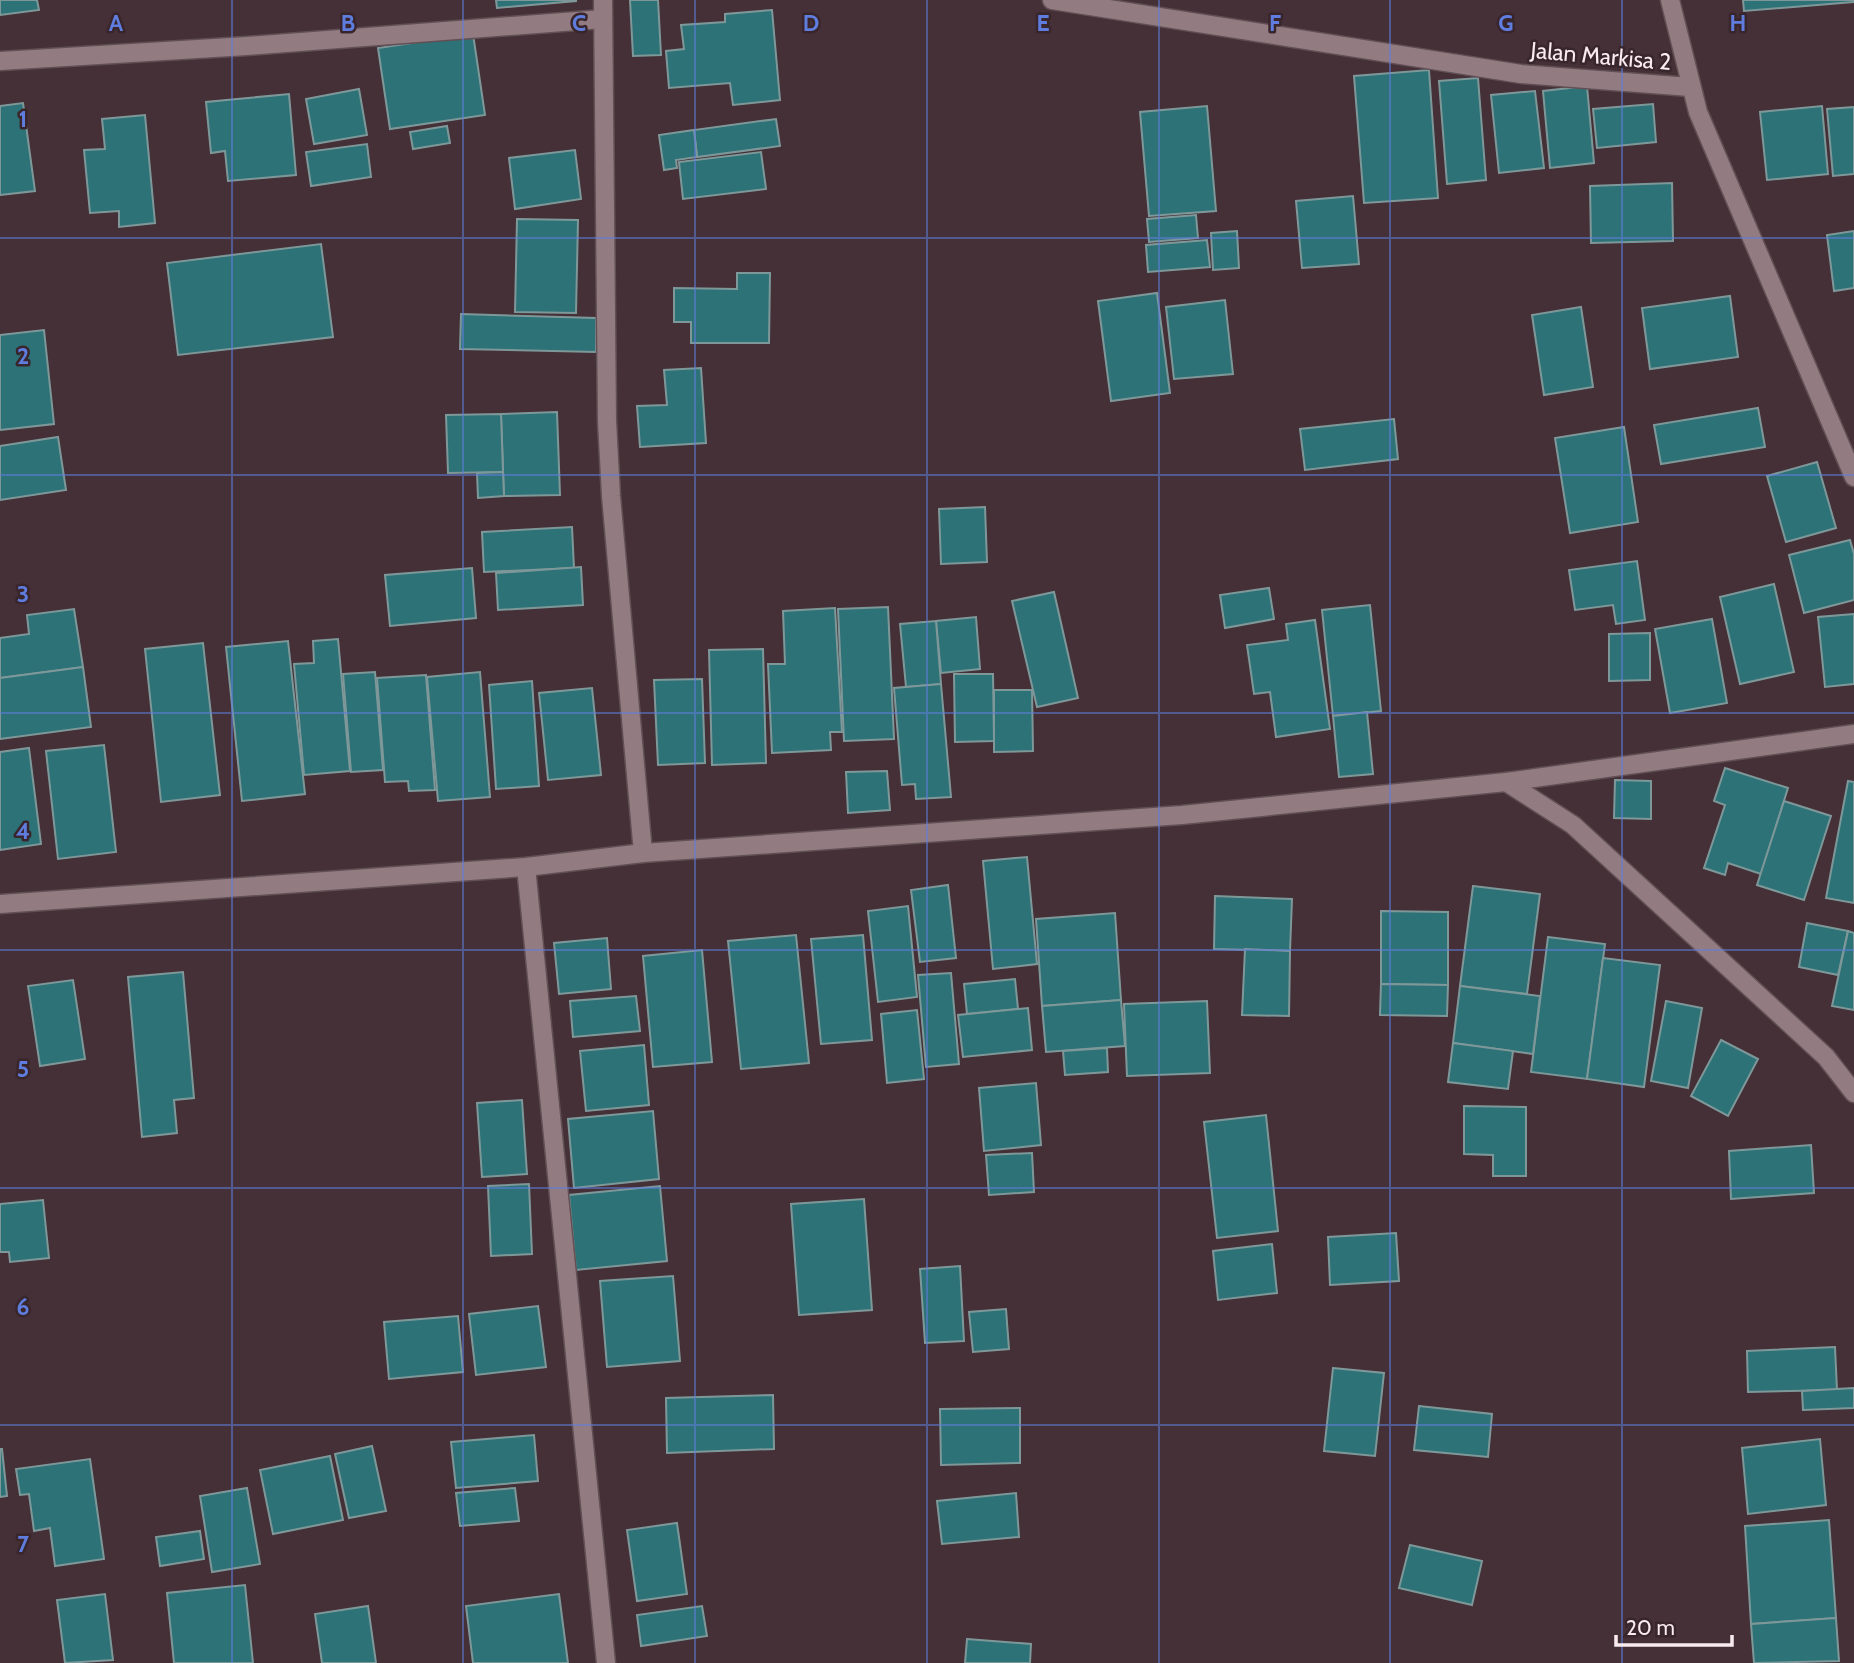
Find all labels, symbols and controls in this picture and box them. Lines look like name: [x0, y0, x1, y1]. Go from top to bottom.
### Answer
text: A: [109, 9, 124, 37]
text: B: [341, 9, 355, 37]
text: C: [572, 9, 586, 37]
text: D: [803, 9, 819, 37]
text: E: [1036, 9, 1050, 37]
text: F: [1269, 9, 1281, 37]
text: G: [1498, 9, 1514, 37]
text: H: [1730, 9, 1746, 37]
street label: Jalan Markisa 2: [1529, 36, 1672, 76]
text: 1: [19, 105, 27, 133]
text: 2: [17, 342, 29, 370]
text: 3: [17, 580, 29, 608]
text: 4: [16, 817, 30, 845]
text: 5: [17, 1055, 29, 1083]
text: 6: [17, 1293, 29, 1321]
text: 7: [17, 1530, 29, 1558]
scale bar: [1616, 1604, 1731, 1648]
text: 20 m: [1626, 1615, 1675, 1640]

